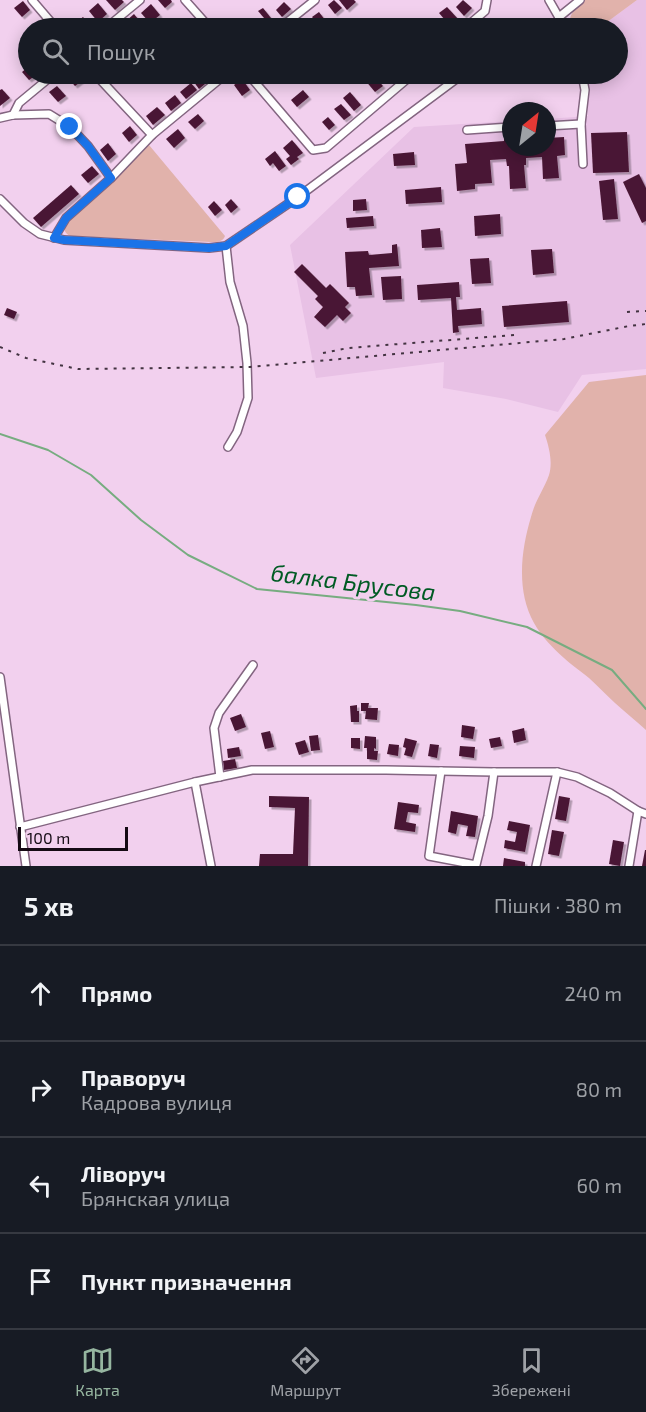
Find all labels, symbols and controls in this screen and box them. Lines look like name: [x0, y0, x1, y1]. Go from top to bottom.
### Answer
search box: [18, 18, 628, 84]
icon: search: [39, 35, 72, 68]
text: Пошук: [87, 38, 156, 64]
north arrow: [502, 102, 556, 156]
route end: [56, 113, 82, 139]
route start: [284, 183, 310, 209]
water label: балка Брусова: [269, 557, 437, 606]
scale bar: [18, 824, 128, 852]
text: 100 m: [27, 828, 70, 847]
text: 5 хв: [24, 890, 74, 921]
text: Пішки · 380 m: [494, 893, 622, 917]
icon: ahead: [24, 977, 57, 1010]
text: Прямо: [81, 980, 152, 1006]
text: 240 m: [564, 981, 622, 1005]
text: Праворуч: [81, 1064, 186, 1090]
icon: right: [24, 1073, 57, 1106]
text: 80 m: [576, 1077, 622, 1101]
text: Кадрова вулиця: [81, 1090, 232, 1114]
text: Ліворуч: [81, 1160, 166, 1186]
icon: left: [24, 1169, 57, 1202]
text: 60 m: [577, 1173, 622, 1197]
text: Брянская улица: [81, 1186, 230, 1210]
icon: arrive: [24, 1265, 57, 1298]
text: Пункт призначення: [81, 1268, 292, 1294]
tab: Карта: [75, 1344, 120, 1399]
tab: Маршрут: [270, 1344, 341, 1399]
tab: Збережені: [492, 1344, 571, 1399]

